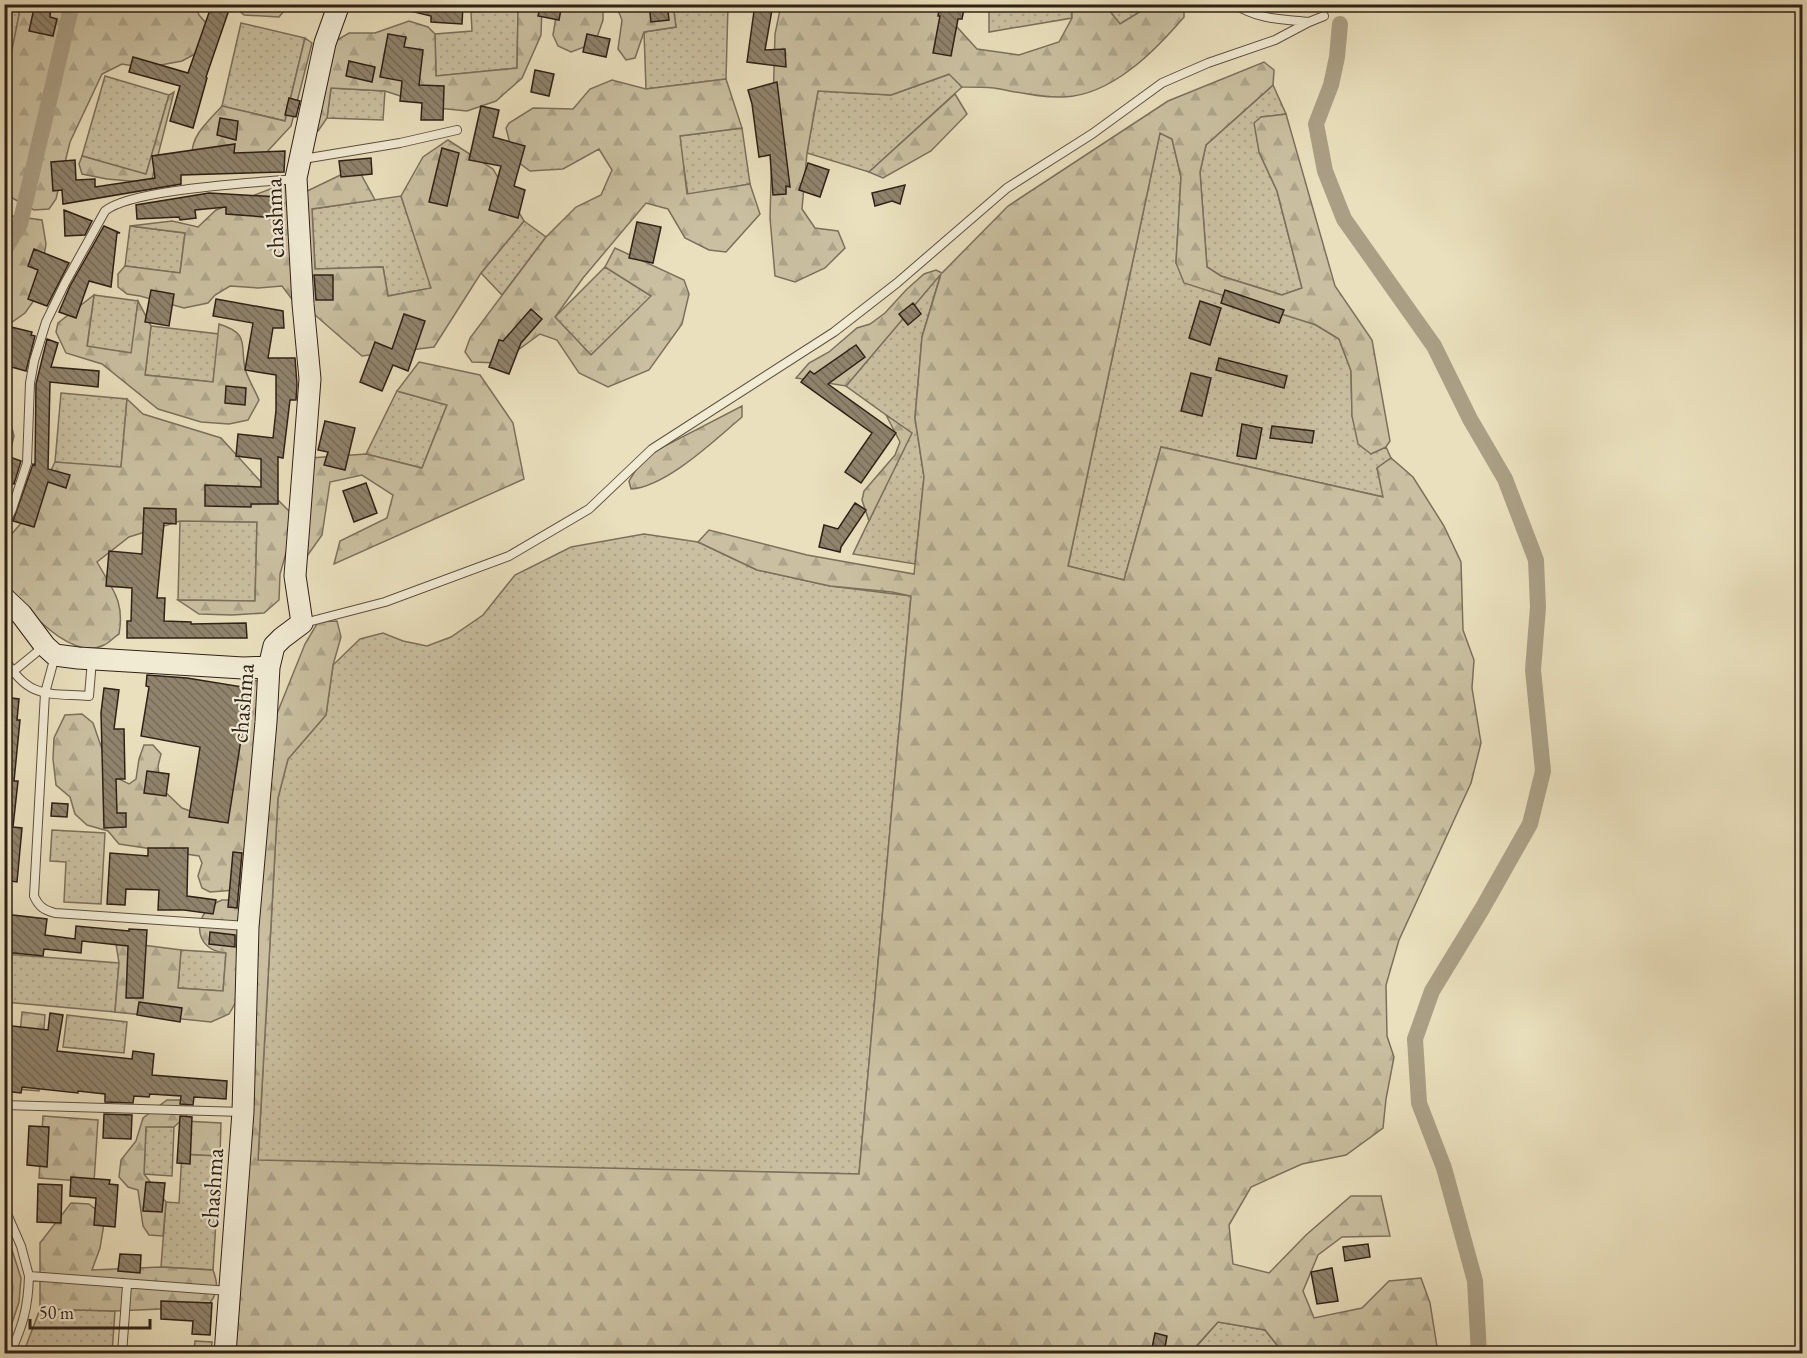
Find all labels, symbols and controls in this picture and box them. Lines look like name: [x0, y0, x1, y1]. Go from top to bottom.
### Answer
street label: сhashma: [257, 177, 291, 259]
street label: сhashma: [223, 661, 261, 744]
street label: сhashma: [194, 1147, 230, 1229]
scale bar: [30, 1292, 150, 1330]
text: 50 m: [39, 1301, 74, 1324]

